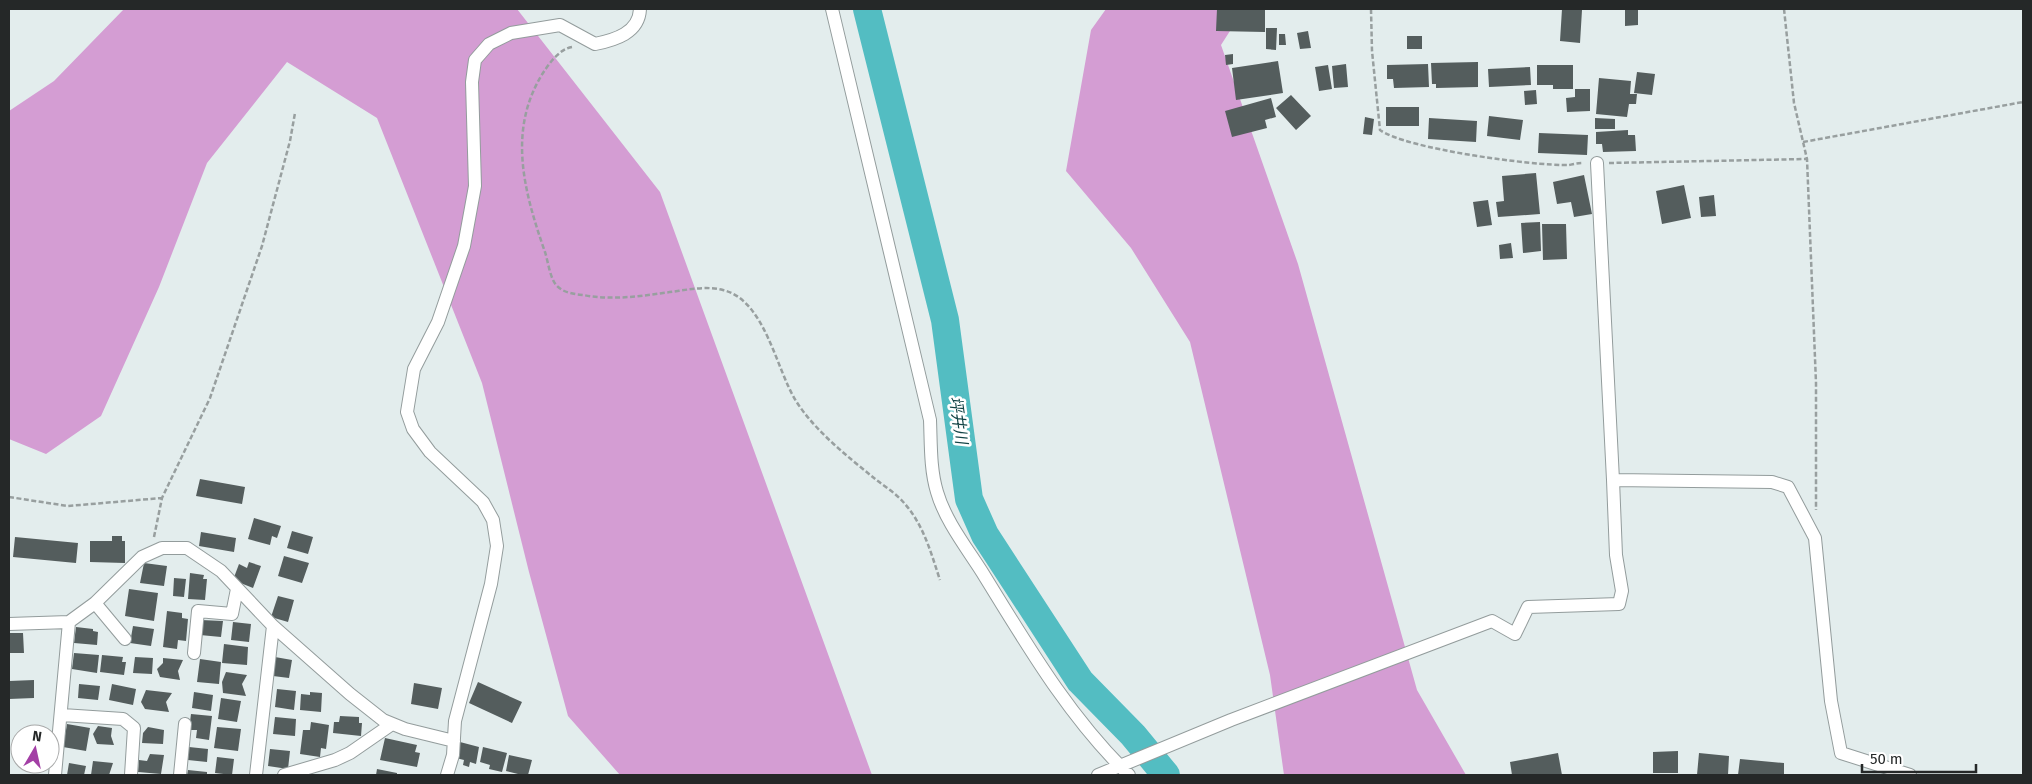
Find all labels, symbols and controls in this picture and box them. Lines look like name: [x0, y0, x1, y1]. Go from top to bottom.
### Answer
water label: 坪井川: [946, 395, 972, 447]
north arrow: [10, 724, 60, 774]
text: N: [31, 728, 43, 746]
scale bar: [1862, 742, 1976, 774]
text: 50 m: [1870, 750, 1903, 768]

